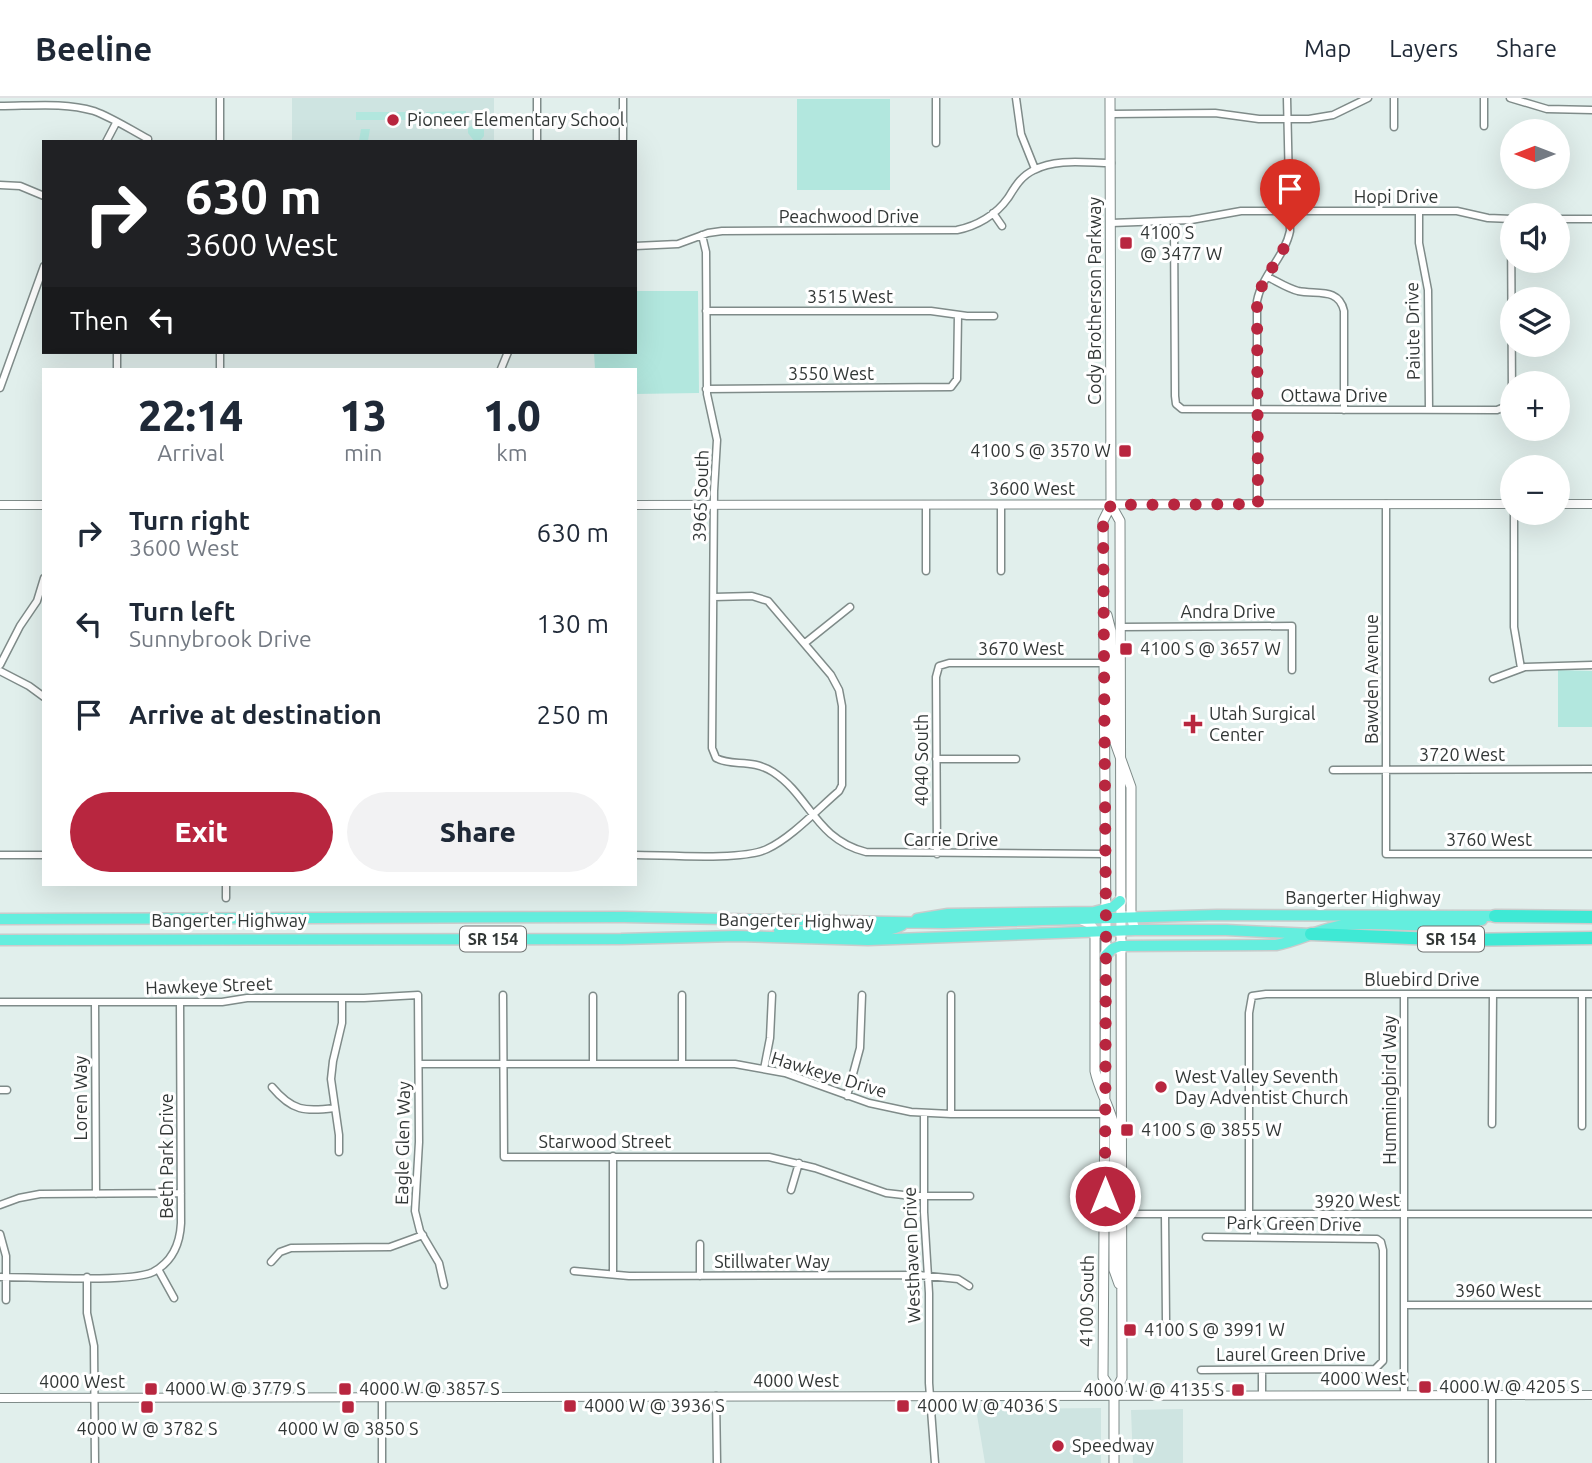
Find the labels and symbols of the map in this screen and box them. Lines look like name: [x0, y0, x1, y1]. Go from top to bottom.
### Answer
place label: Pioneer Elementary School: [407, 109, 625, 129]
marker: Pioneer Elementary School: [385, 112, 401, 128]
north arrow: [1500, 119, 1570, 189]
pin: [1260, 159, 1320, 231]
street label: Hopi Drive: [1354, 186, 1438, 206]
street label: Cody Brotherson Parkway: [1084, 197, 1104, 405]
street label: Peachwood Drive: [779, 206, 919, 226]
place label: 4100 S @ 3477 W: [1140, 222, 1223, 263]
marker: 4100 S @ 3477 W: [1118, 235, 1134, 251]
street label: Paiute Drive: [1401, 282, 1423, 380]
street label: 3515 West: [807, 286, 893, 306]
street label: 3550 West: [788, 363, 874, 383]
street label: Ottawa Drive: [1280, 385, 1388, 405]
place label: 4100 S @ 3570 W: [970, 440, 1111, 460]
marker: 4100 S @ 3570 W: [1117, 443, 1133, 459]
street label: 3965 South: [688, 449, 712, 542]
street label: 3600 West: [989, 478, 1075, 498]
street label: Andra Drive: [1180, 601, 1276, 621]
street label: Bawden Avenue: [1361, 614, 1381, 744]
street label: 3670 West: [978, 638, 1064, 658]
place label: 4100 S @ 3657 W: [1140, 638, 1281, 658]
marker: 4100 S @ 3657 W: [1118, 641, 1134, 657]
place label: Utah Surgical Center: [1209, 703, 1316, 744]
street label: 4040 South: [911, 714, 931, 806]
marker: Utah Surgical Center: [1183, 714, 1203, 734]
street label: 3720 West: [1419, 744, 1505, 764]
street label: Carrie Drive: [904, 829, 998, 849]
street label: 3760 West: [1446, 829, 1532, 849]
street label: Bangerter Highway: [1285, 887, 1441, 907]
street label: Bangerter Highway: [718, 909, 874, 931]
street label: Bangerter Highway: [151, 910, 307, 930]
road number: SR 154: [460, 926, 526, 952]
road number: SR 154: [1418, 926, 1484, 952]
street label: Bluebird Drive: [1364, 969, 1480, 989]
street label: Hawkeye Street: [145, 973, 273, 997]
street label: Hummingbird Way: [1379, 1015, 1399, 1165]
street label: Hawkeye Drive: [769, 1047, 889, 1101]
street label: Loren Way: [70, 1055, 90, 1141]
place label: West Valley Seventh Day Adventist Church: [1175, 1066, 1348, 1107]
marker: West Valley Seventh Day Adventist Church: [1153, 1079, 1169, 1095]
street label: Eagle Glen Way: [391, 1081, 413, 1205]
street label: Beth Park Drive: [156, 1093, 176, 1219]
place label: 4100 S @ 3855 W: [1141, 1119, 1282, 1139]
marker: 4100 S @ 3855 W: [1119, 1122, 1135, 1138]
street label: Starwood Street: [539, 1131, 671, 1151]
position arrow: [1068, 1159, 1142, 1233]
street label: Westhaven Drive: [899, 1187, 923, 1324]
street label: 3920 West: [1314, 1189, 1400, 1211]
street label: Park Green Drive: [1226, 1212, 1362, 1234]
street label: Stillwater Way: [714, 1251, 830, 1271]
street label: 4100 South: [1075, 1255, 1097, 1347]
street label: 3960 West: [1455, 1280, 1541, 1300]
place label: 4100 S @ 3991 W: [1144, 1319, 1285, 1339]
marker: 4100 S @ 3991 W: [1122, 1322, 1138, 1338]
street label: Laurel Green Drive: [1216, 1344, 1366, 1364]
street label: 4000 West: [1320, 1368, 1406, 1388]
street label: 4000 West: [753, 1370, 839, 1390]
street label: 4000 West: [39, 1371, 125, 1391]
place label: 4000 W @ 4205 S: [1439, 1376, 1580, 1396]
place label: 4000 W @ 3779 S: [165, 1378, 306, 1398]
place label: 4000 W @ 3857 S: [359, 1378, 500, 1398]
place label: 4000 W @ 4135 S: [1083, 1379, 1224, 1399]
marker: 4000 W @ 4205 S: [1417, 1379, 1433, 1395]
marker: 4000 W @ 3779 S: [143, 1381, 159, 1397]
marker: 4000 W @ 3857 S: [337, 1381, 353, 1397]
marker: 4000 W @ 4135 S: [1230, 1382, 1246, 1398]
place label: 4000 W @ 3936 S: [584, 1395, 725, 1415]
place label: 4000 W @ 4036 S: [917, 1395, 1058, 1415]
marker: 4000 W @ 3936 S: [562, 1398, 578, 1414]
marker: 4000 W @ 4036 S: [895, 1398, 911, 1414]
marker: 4000 W @ 3782 S: [139, 1399, 155, 1415]
marker: 4000 W @ 3850 S: [340, 1399, 356, 1415]
place label: 4000 W @ 3782 S: [77, 1418, 217, 1438]
place label: 4000 W @ 3850 S: [278, 1418, 418, 1438]
place label: Speedway: [1072, 1435, 1155, 1455]
marker: Speedway: [1050, 1438, 1066, 1454]

